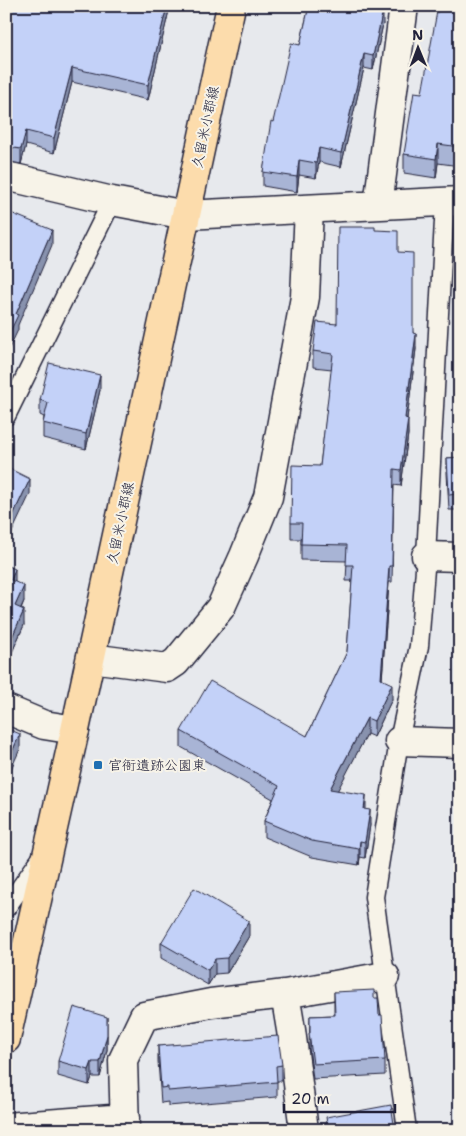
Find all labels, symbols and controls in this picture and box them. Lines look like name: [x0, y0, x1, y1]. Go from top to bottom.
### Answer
north arrow: [394, 22, 444, 72]
text: N: [412, 26, 423, 44]
street label: 久留米小郡線: [187, 84, 223, 170]
street label: 久留米小郡線: [102, 480, 138, 566]
place label: 官衙遺跡公園東: [108, 756, 206, 774]
marker: 官衙遺跡公園東: [92, 759, 104, 771]
scale bar: [284, 1081, 395, 1113]
text: 20 m: [291, 1089, 330, 1109]

